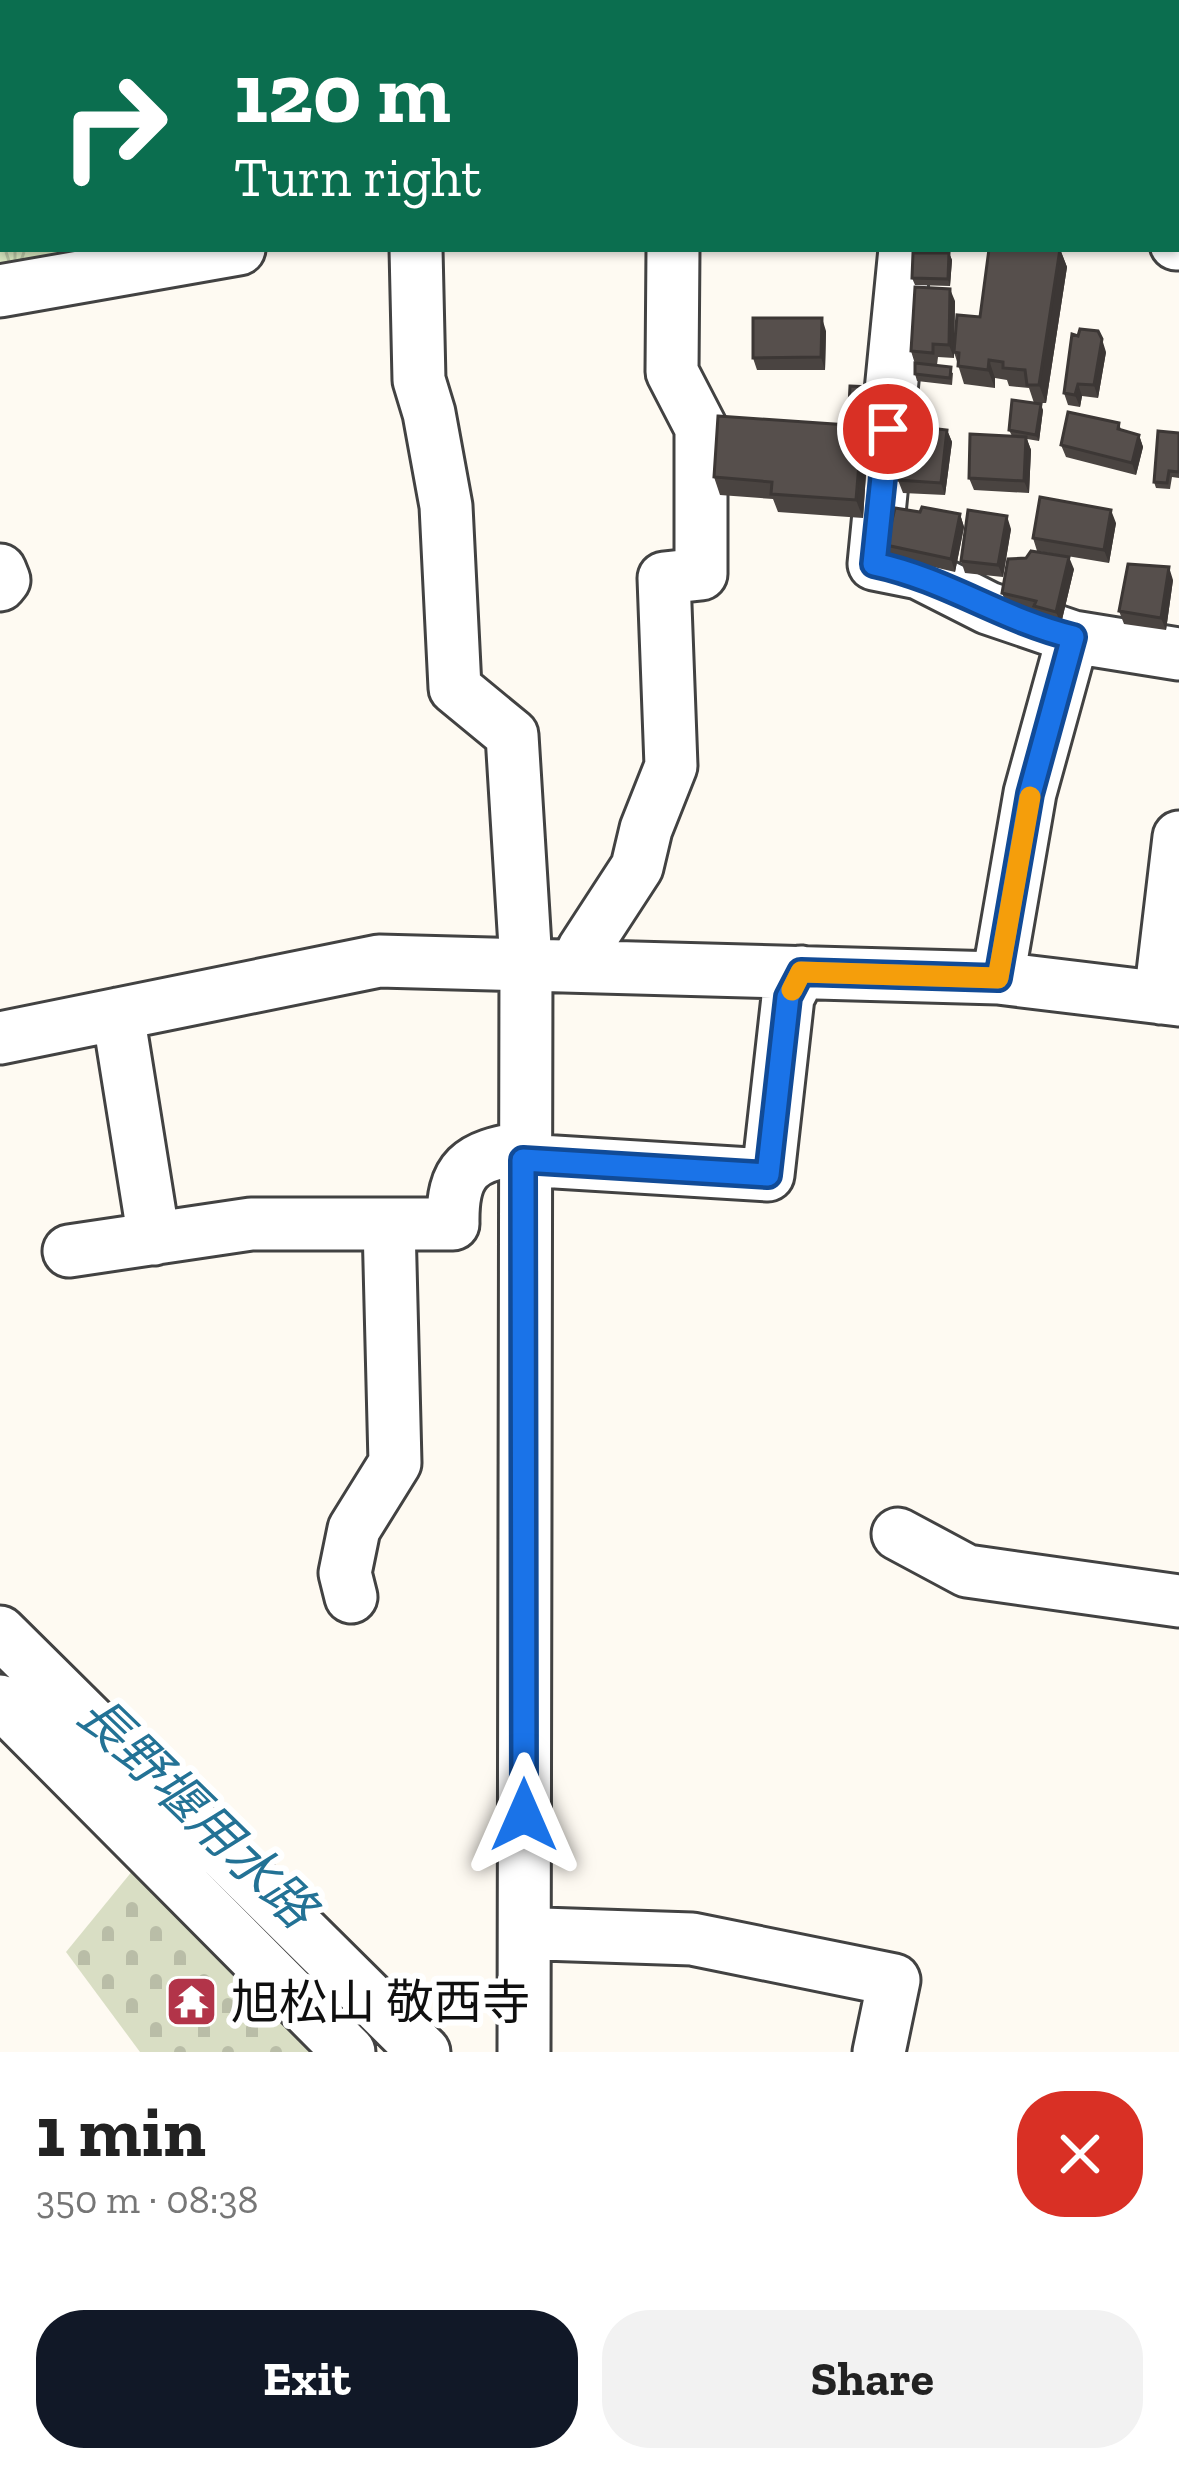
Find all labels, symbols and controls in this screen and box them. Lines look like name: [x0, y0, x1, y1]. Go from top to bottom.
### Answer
text: 120 m: [234, 43, 451, 144]
icon: right: [36, 48, 192, 204]
text: Turn right: [234, 145, 481, 210]
pin: [837, 378, 939, 480]
icon: arrive: [855, 396, 921, 462]
water label: 長野堰用水路: [65, 1683, 331, 1942]
position arrow: [461, 1752, 587, 1878]
temple icon: 旭松山 敬西寺: [164, 1974, 220, 2030]
place label: 旭松山 敬西寺: [231, 1974, 530, 2031]
text: 1 min: [36, 2088, 206, 2174]
button: close: [1017, 2091, 1143, 2217]
text: 350 m · 08:38: [36, 2176, 259, 2223]
button: Exit: [36, 2310, 578, 2448]
button: Share: [602, 2310, 1143, 2448]

